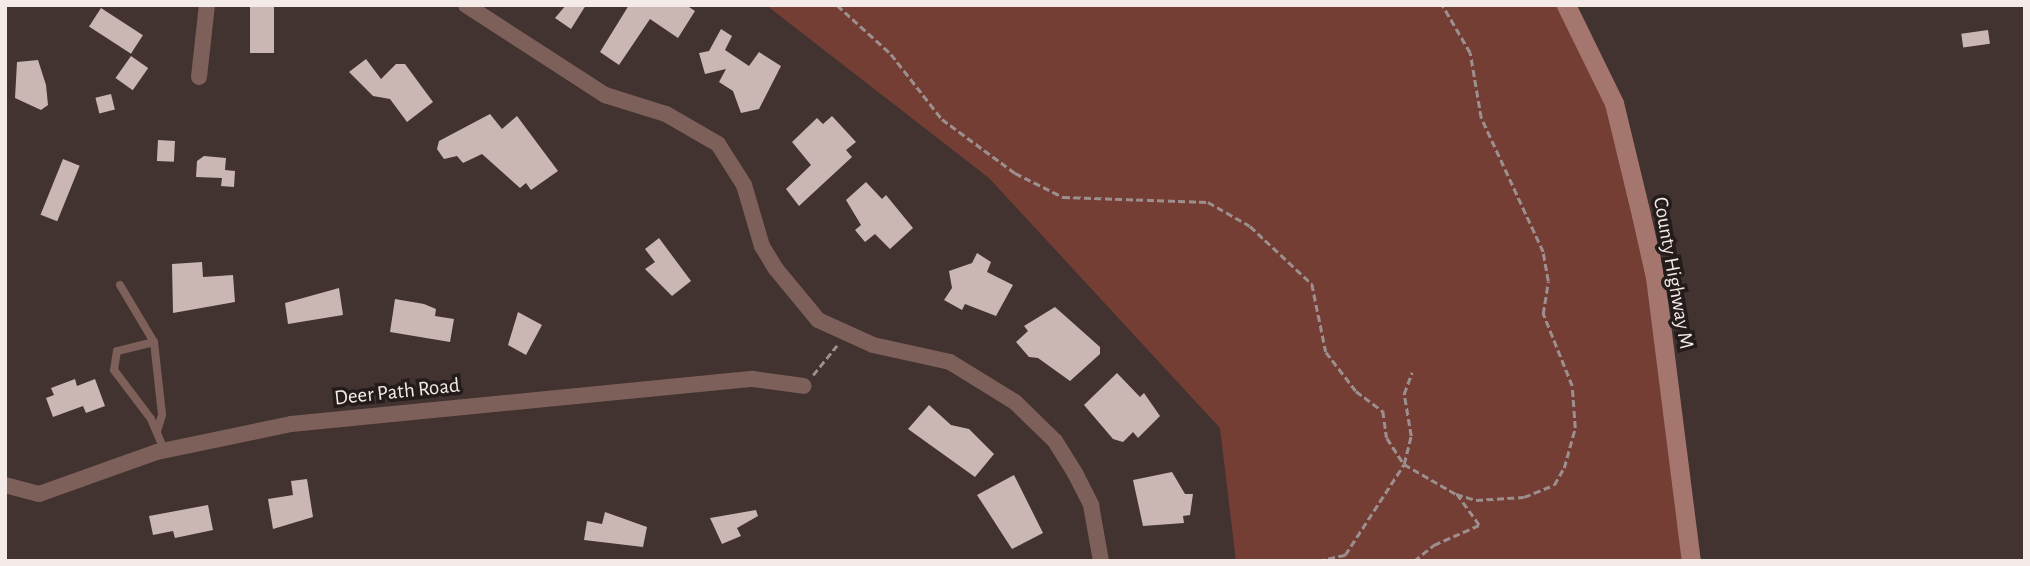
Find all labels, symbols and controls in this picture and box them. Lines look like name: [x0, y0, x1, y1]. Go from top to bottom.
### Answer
street label: County Highway M: [1647, 195, 1699, 351]
street label: Deer Path Road: [333, 373, 461, 411]

